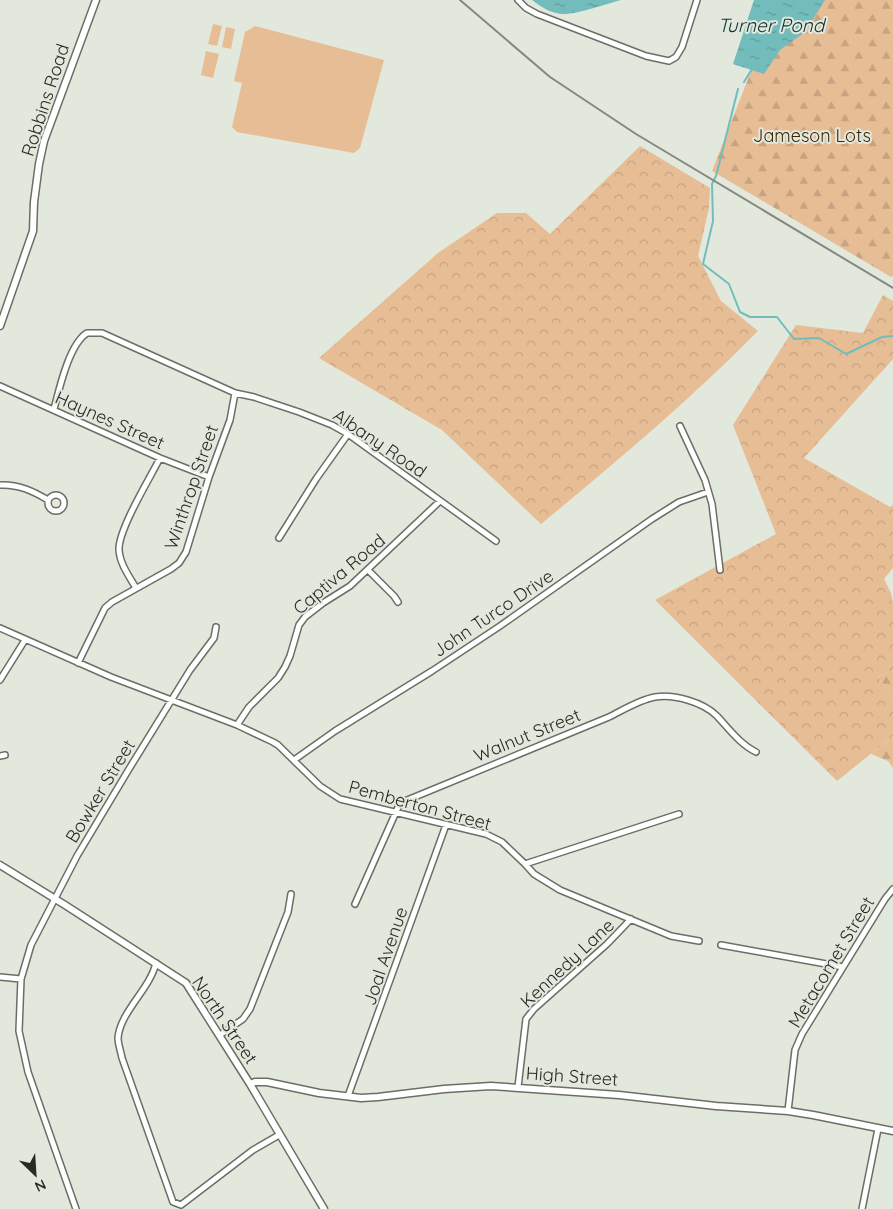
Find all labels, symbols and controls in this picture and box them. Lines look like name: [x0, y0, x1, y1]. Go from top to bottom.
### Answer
water label: Turner Pond: [718, 13, 827, 37]
street label: Robbins Road: [16, 41, 74, 159]
park label: Jameson Lots: [753, 124, 871, 147]
street label: Haynes Street: [52, 386, 168, 454]
street label: Albany Road: [329, 403, 431, 483]
street label: Winthrop Street: [159, 422, 223, 552]
street label: Captiva Road: [288, 529, 390, 619]
street label: John Turco Drive: [428, 564, 558, 662]
street label: Walnut Street: [470, 703, 584, 767]
street label: Bowker Street: [60, 735, 140, 847]
street label: Pemberton Street: [346, 775, 494, 835]
street label: Metacomet Street: [783, 892, 879, 1032]
street label: Joal Avenue: [357, 904, 413, 1008]
street label: Kennedy Lane: [515, 914, 619, 1012]
street label: North Street: [187, 972, 263, 1068]
street label: High Street: [525, 1061, 619, 1091]
north arrow: [10, 1149, 60, 1199]
text: N: [32, 1175, 49, 1196]

